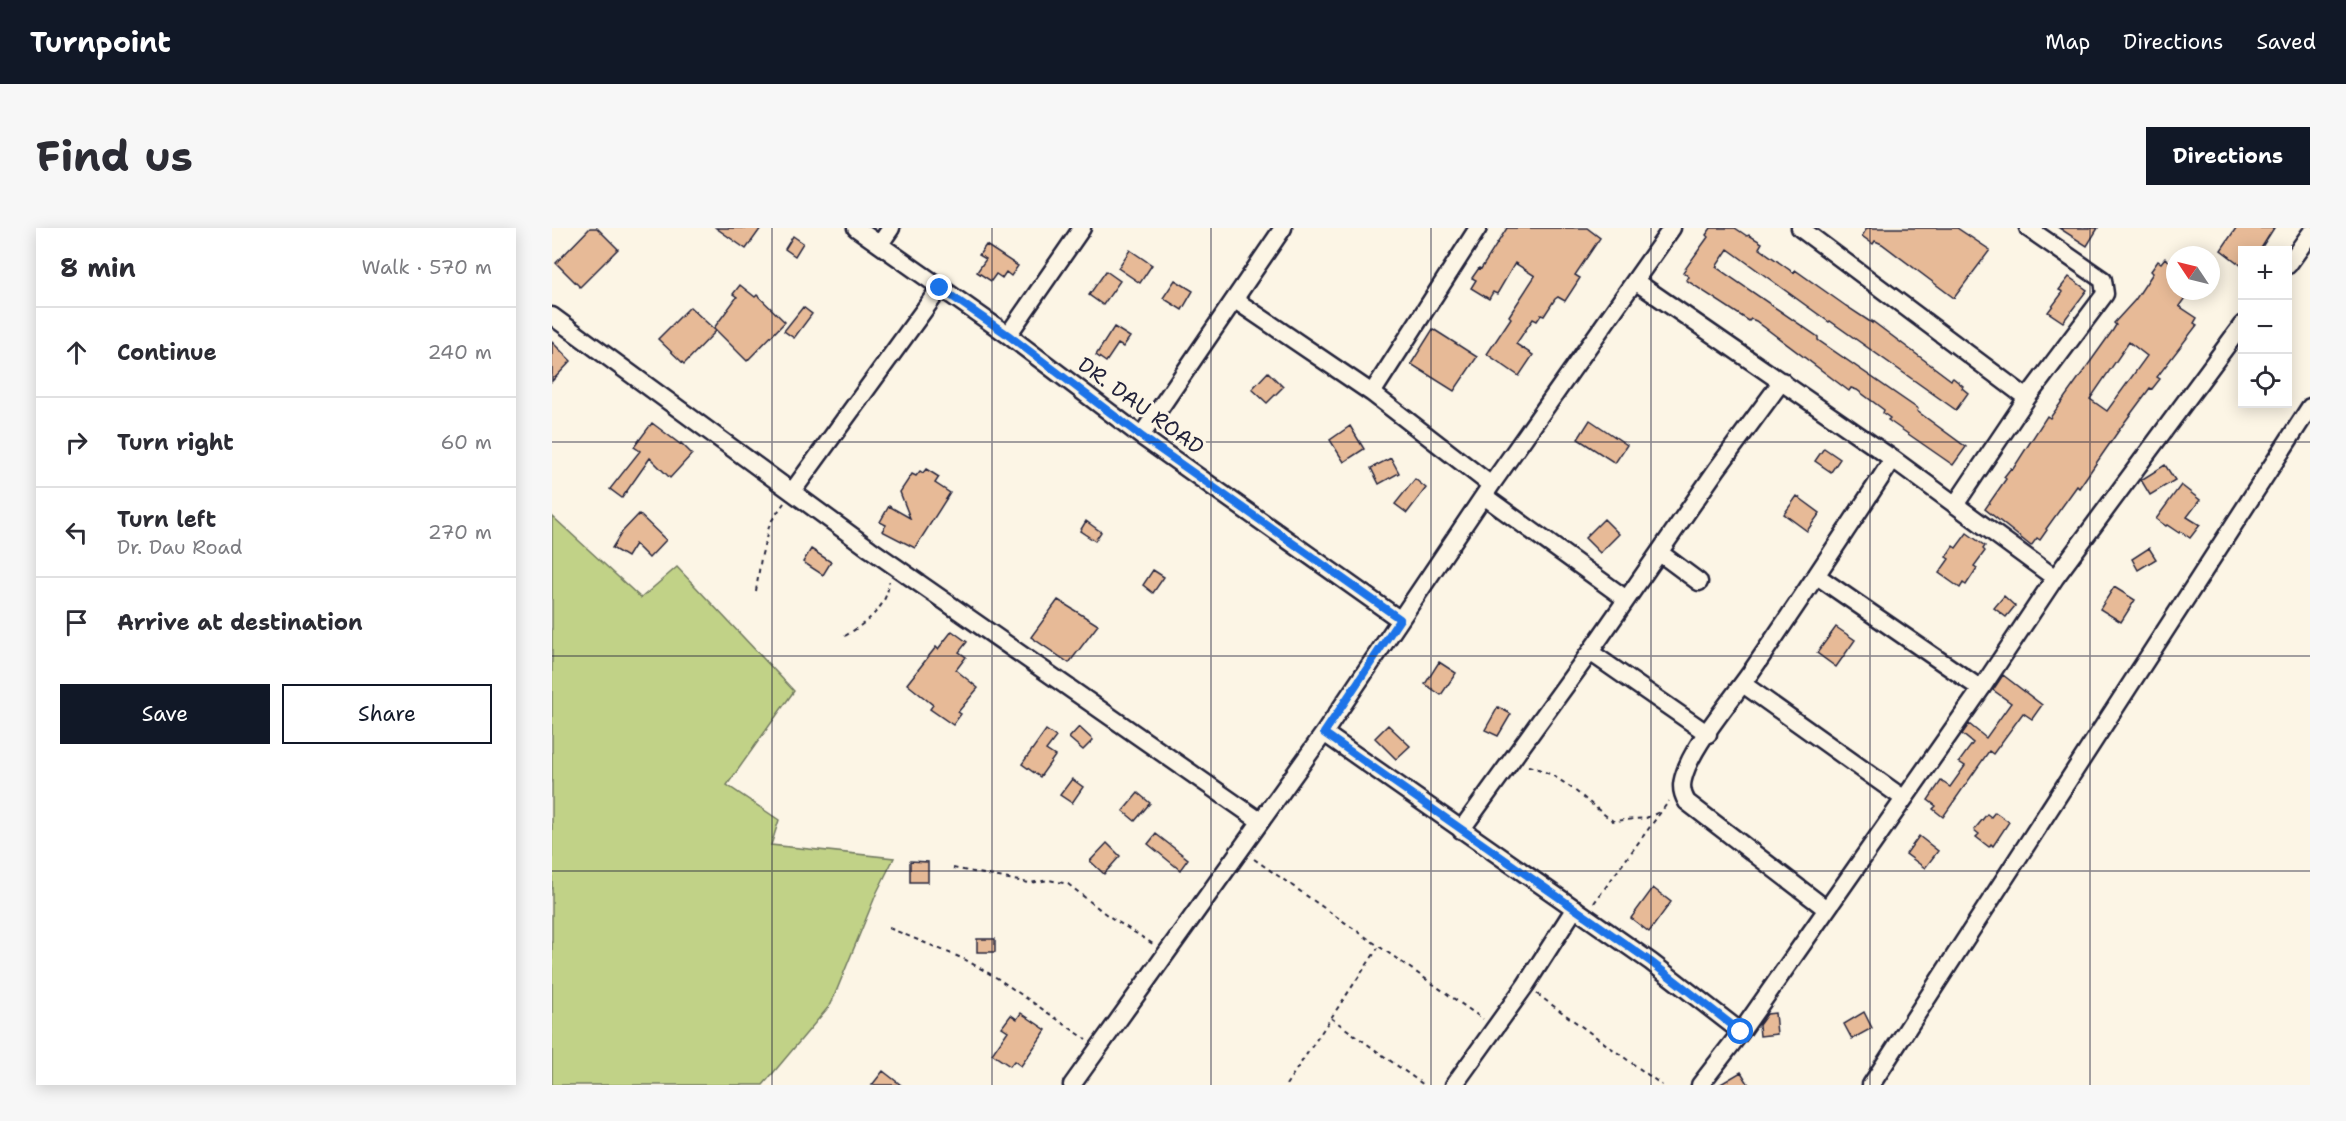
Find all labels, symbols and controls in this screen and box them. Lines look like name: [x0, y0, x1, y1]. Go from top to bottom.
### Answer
text: Turnpoint: [30, 23, 171, 61]
text: Map: [2045, 28, 2090, 56]
text: Directions: [2123, 28, 2223, 56]
text: Saved: [2256, 28, 2316, 56]
button: Directions: [2146, 127, 2310, 185]
text: Find us: [36, 128, 193, 184]
north arrow: [2166, 246, 2220, 300]
map controls: [2238, 246, 2292, 408]
button: +: [2238, 246, 2292, 300]
text: 8 min: [60, 250, 136, 285]
text: Walk · 570 m: [362, 254, 492, 280]
route end: [926, 274, 952, 300]
button: −: [2238, 300, 2292, 354]
icon: ahead: [60, 336, 93, 369]
text: Continue: [117, 338, 217, 367]
text: 240 m: [427, 339, 492, 365]
street label: DR. DAU ROAD: [1072, 351, 1210, 461]
button: locate: [2238, 354, 2292, 408]
icon: right: [60, 426, 93, 459]
text: Turn right: [117, 428, 234, 457]
text: 60 m: [440, 429, 492, 455]
text: Turn left: [117, 505, 216, 534]
icon: left: [60, 516, 93, 549]
text: 270 m: [428, 519, 492, 545]
text: Dr. Dau Road: [117, 534, 242, 560]
icon: arrive: [60, 606, 93, 639]
text: Arrive at destination: [117, 608, 363, 637]
button: Save: [60, 684, 270, 744]
button: Share: [282, 684, 492, 744]
route start: [1727, 1018, 1753, 1044]

